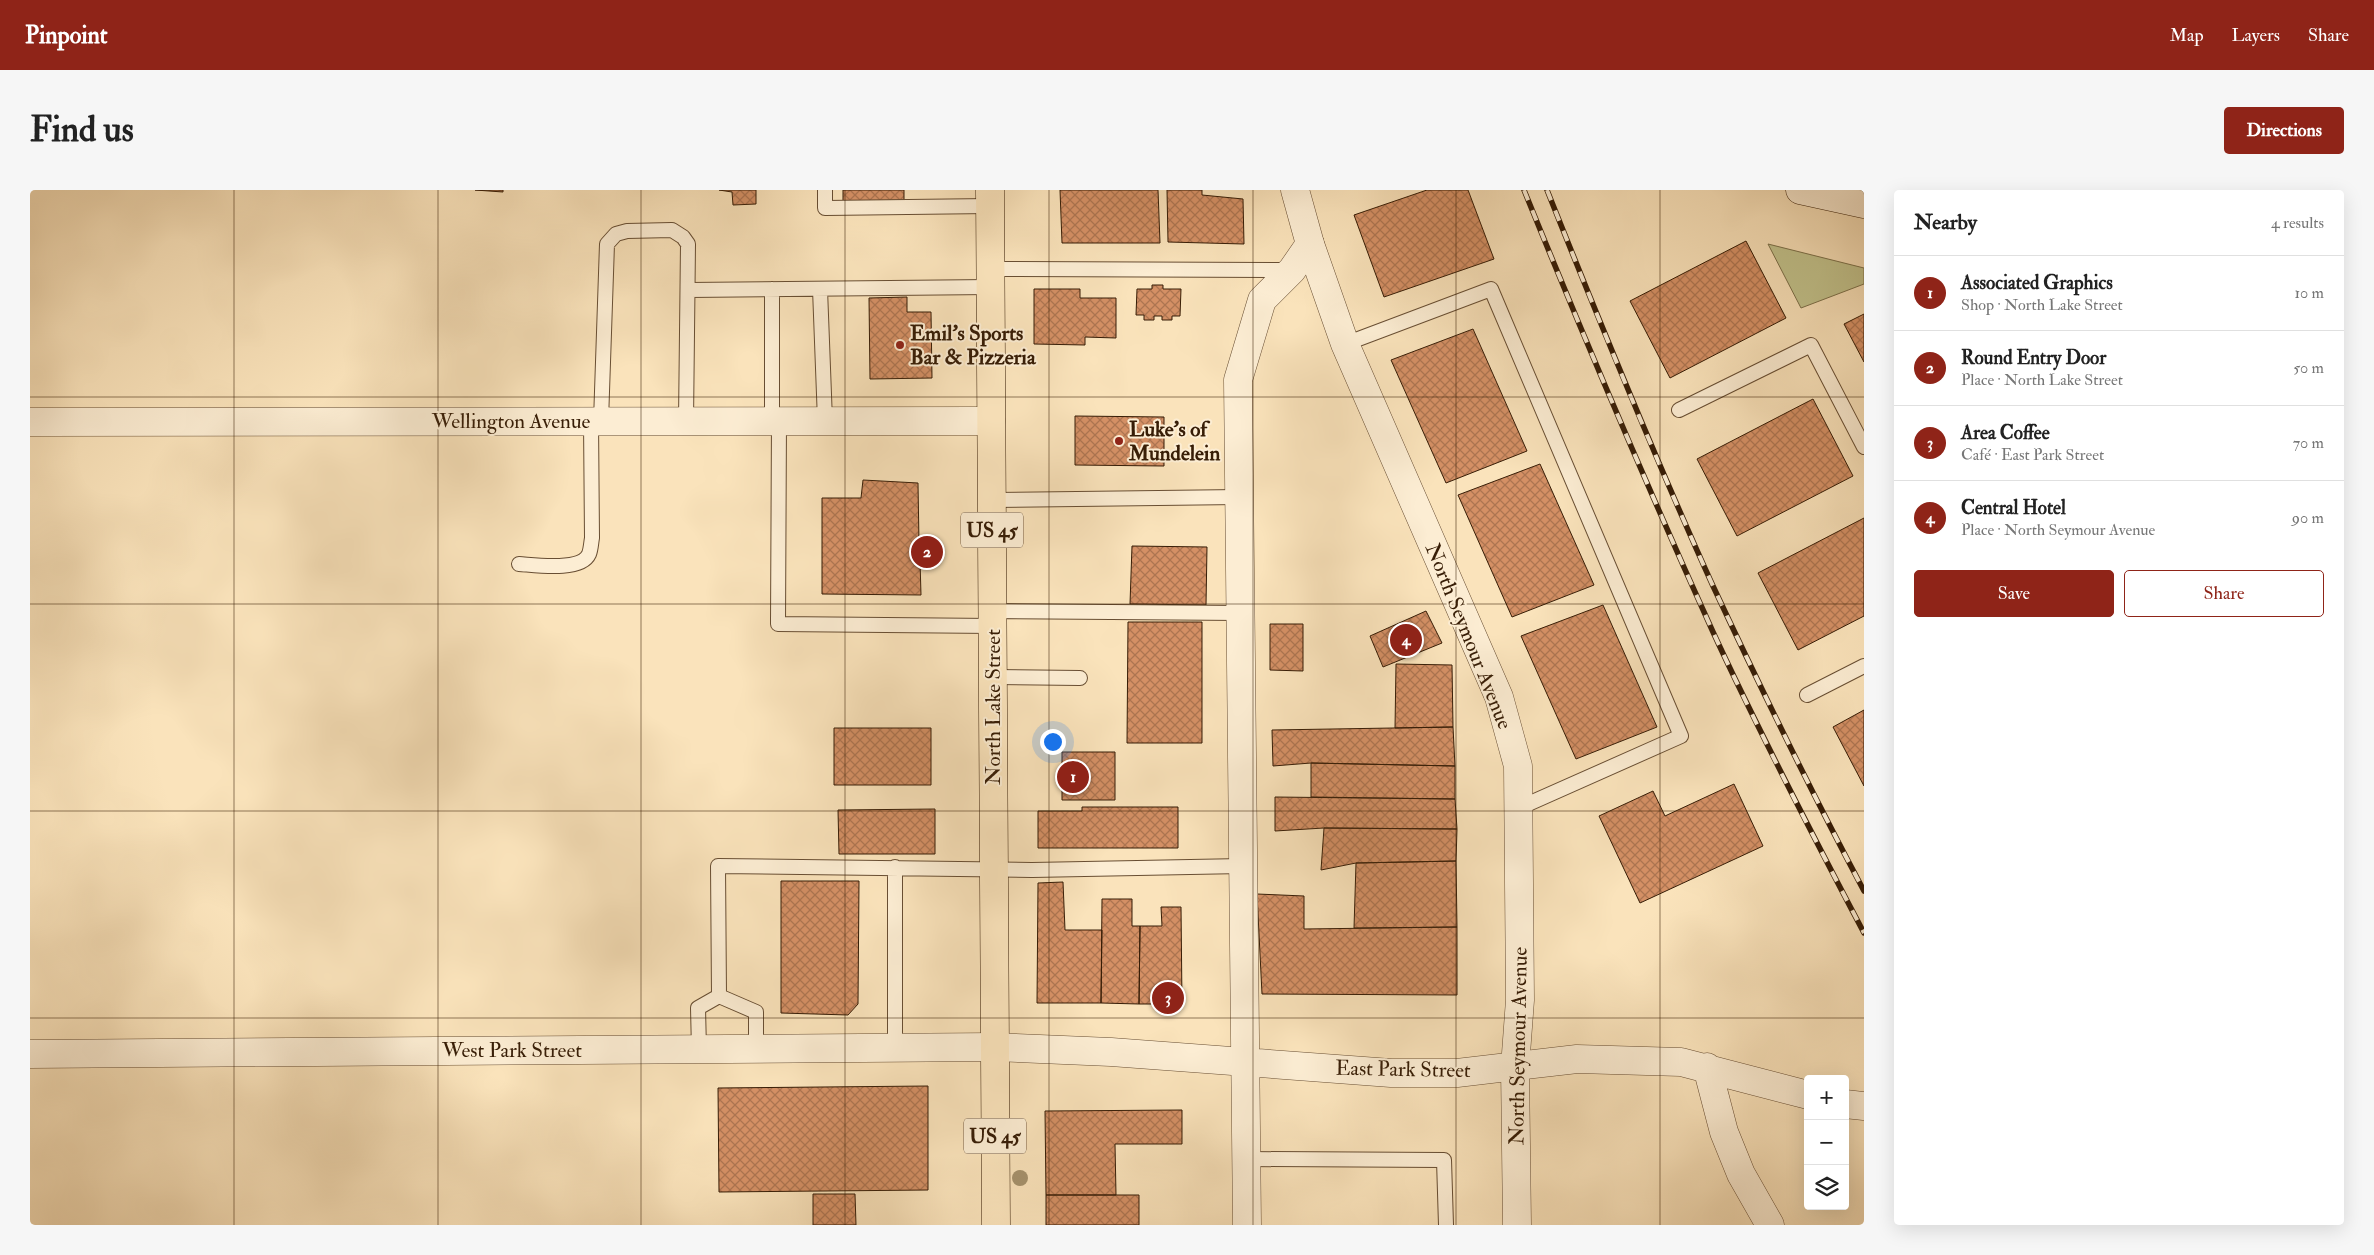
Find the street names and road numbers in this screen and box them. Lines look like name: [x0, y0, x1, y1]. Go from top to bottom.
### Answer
street label: Wellington Avenue: [431, 408, 591, 435]
road number: US 45: [961, 512, 1023, 548]
street label: North Seymour Avenue: [1419, 539, 1518, 733]
street label: North Lake Street: [980, 629, 1007, 785]
street label: North Seymour Avenue: [1503, 946, 1534, 1145]
street label: West Park Street: [441, 1037, 582, 1064]
street label: East Park Street: [1335, 1055, 1471, 1084]
road number: US 45: [964, 1118, 1026, 1154]

